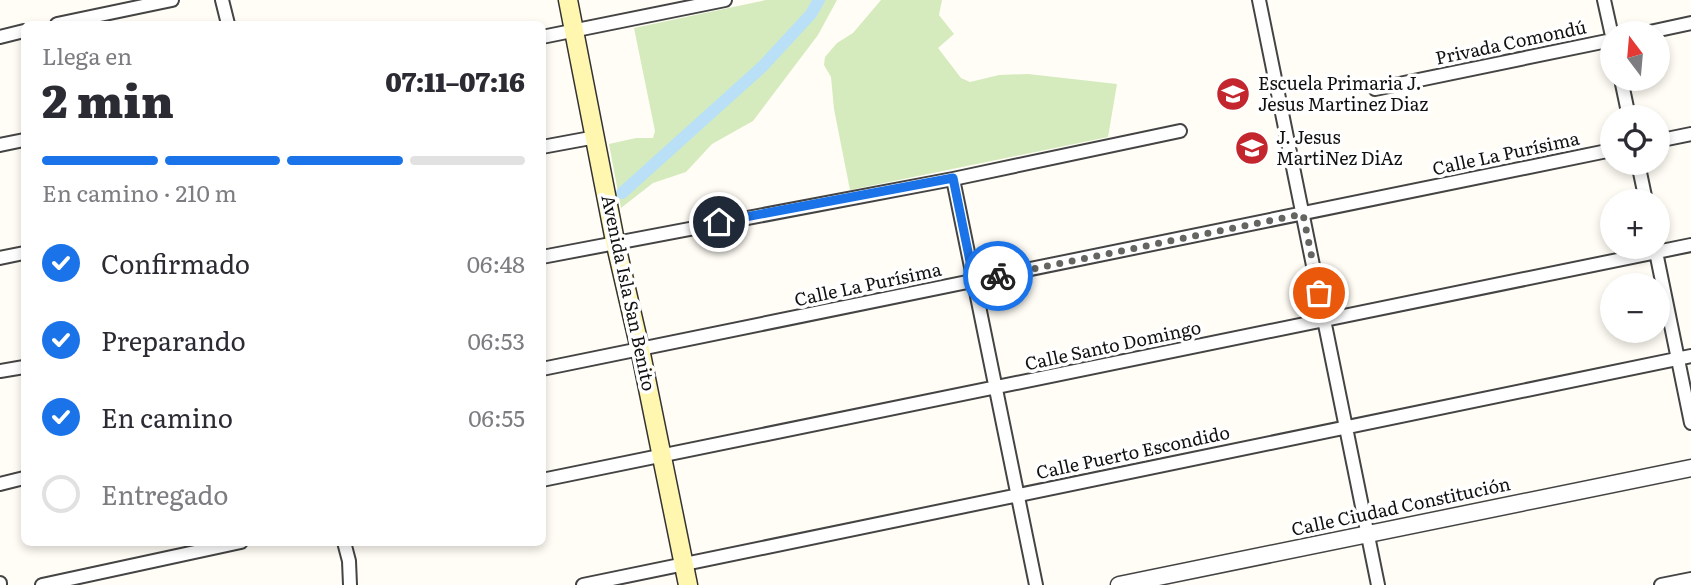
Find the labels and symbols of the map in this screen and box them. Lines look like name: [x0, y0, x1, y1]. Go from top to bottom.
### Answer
street label: Privada Comondú: [1433, 12, 1589, 71]
north arrow: [1600, 21, 1670, 91]
place label: Escuela Primaria J. Jesus Martinez Diaz: [1258, 69, 1428, 117]
school or university icon: Escuela Primaria J. Jesus Martinez Diaz: [1214, 75, 1252, 113]
place label: J. Jesus MartiNez DiAz: [1276, 123, 1403, 171]
street label: Calle La Purísima: [1430, 124, 1582, 181]
school or university icon: J. Jesus MartiNez DiAz: [1233, 129, 1271, 167]
street label: Avenida Isla San Benito: [595, 192, 663, 393]
pin: [689, 192, 749, 252]
courier: [963, 241, 1033, 311]
street label: Calle La Purísima: [792, 255, 944, 312]
pin: [1289, 263, 1349, 323]
street label: Calle Santo Domingo: [1022, 313, 1203, 376]
street label: Calle Puerto Escondido: [1033, 418, 1232, 485]
street label: Calle Ciudad Constitución: [1289, 469, 1513, 542]

